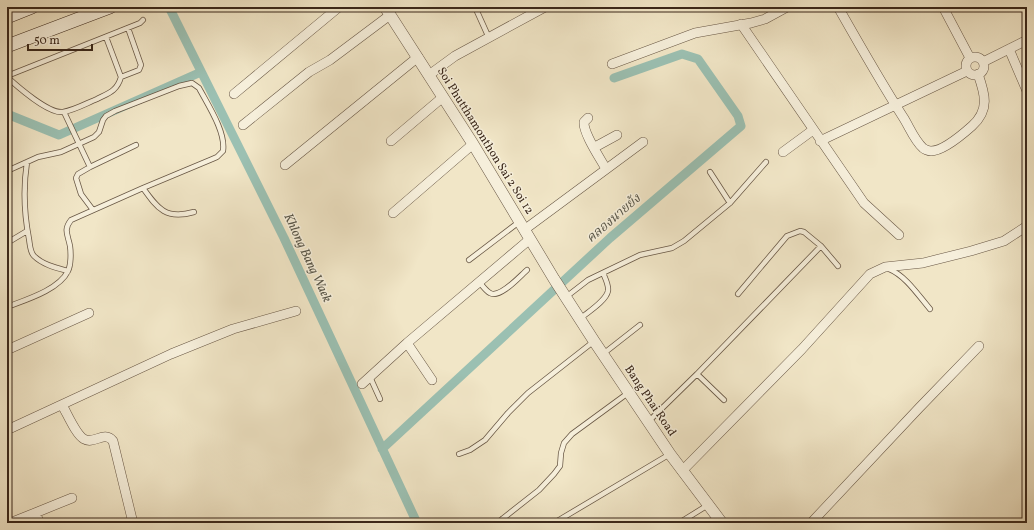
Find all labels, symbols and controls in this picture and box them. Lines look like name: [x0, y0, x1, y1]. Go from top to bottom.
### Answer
scale bar: [28, 26, 92, 52]
text: 50 m: [34, 33, 60, 49]
street label: Soi Phutthamonthon Sai 2 Soi 12: [433, 65, 537, 217]
water label: คลองนายย้ง: [583, 190, 645, 248]
water label: Khlong Bang Waek: [279, 211, 335, 305]
street label: Bang Phai Road: [620, 362, 680, 440]

